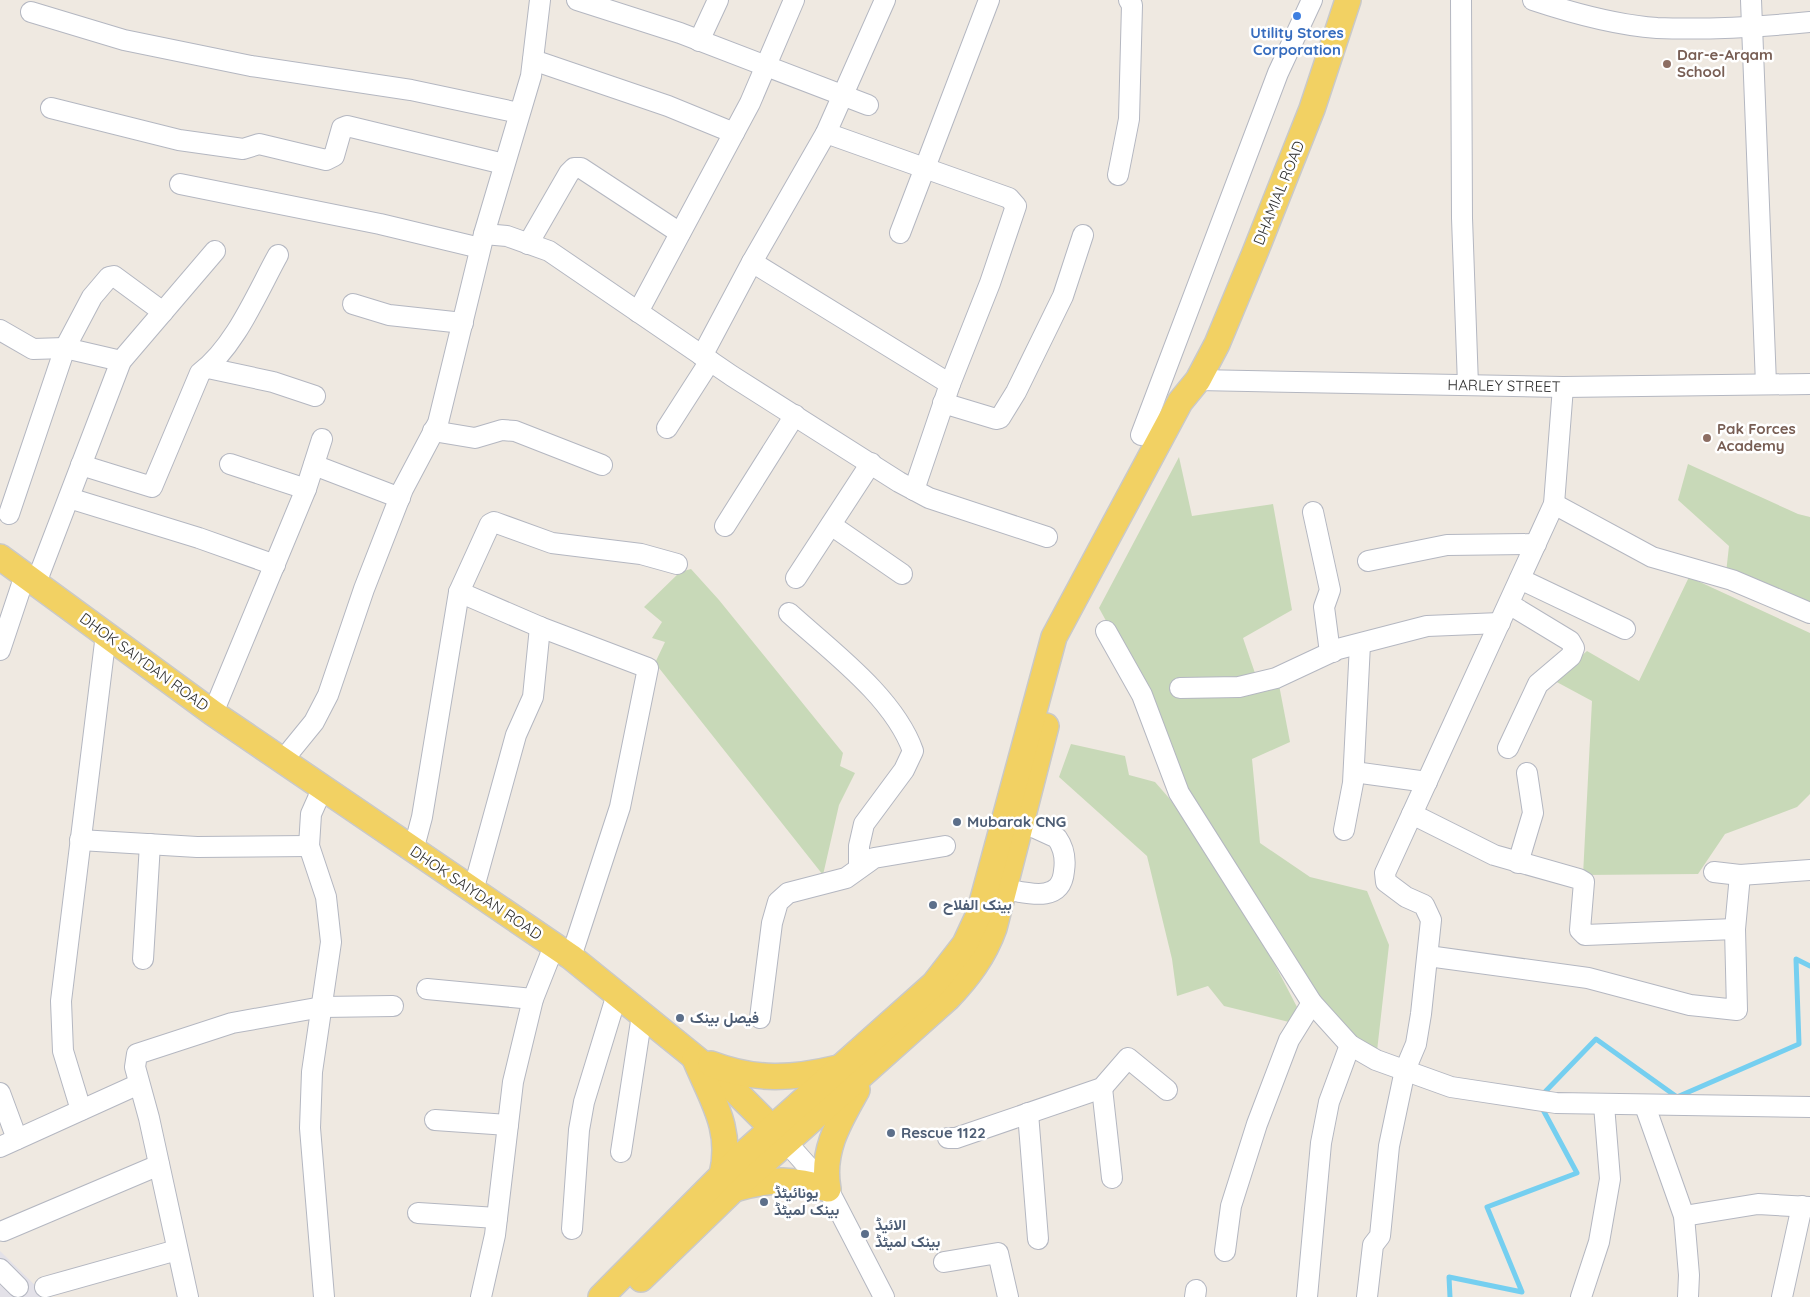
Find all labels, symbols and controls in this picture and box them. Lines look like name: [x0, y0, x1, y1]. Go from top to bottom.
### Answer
marker: Utility Stores Corporation: [1291, 10, 1303, 22]
place label: Utility Stores Corporation: [1250, 23, 1344, 59]
place label: Dar-e-Arqam School: [1677, 45, 1773, 81]
marker: Dar-e-Arqam School: [1661, 58, 1673, 70]
street label: DHAMIAL ROAD: [1249, 138, 1308, 248]
street label: HARLEY STREET: [1447, 375, 1561, 396]
place label: Pak Forces Academy: [1717, 419, 1796, 455]
marker: Pak Forces Academy: [1701, 432, 1713, 444]
street label: DHOK SAIYDAN ROAD: [76, 608, 213, 715]
place label: Mubarak CNG: [967, 812, 1066, 831]
marker: Mubarak CNG: [951, 816, 963, 828]
street label: DHOK SAIYDAN ROAD: [407, 841, 546, 944]
place label: بینک الفلاح: [943, 895, 1012, 915]
marker: بینک الفلاح: [927, 899, 939, 911]
place label: فیصل بینک: [690, 1008, 759, 1027]
marker: فیصل بینک: [674, 1012, 686, 1024]
place label: Rescue 1122: [901, 1123, 986, 1142]
marker: Rescue 1122: [885, 1127, 897, 1139]
place label: یونائیٹڈ بینک لمیٹڈ: [774, 1183, 839, 1219]
marker: یونائیٹڈ بینک لمیٹڈ: [758, 1196, 770, 1208]
place label: الائیڈ بینک لمیٹڈ: [875, 1215, 940, 1251]
marker: الائیڈ بینک لمیٹڈ: [859, 1228, 871, 1240]

